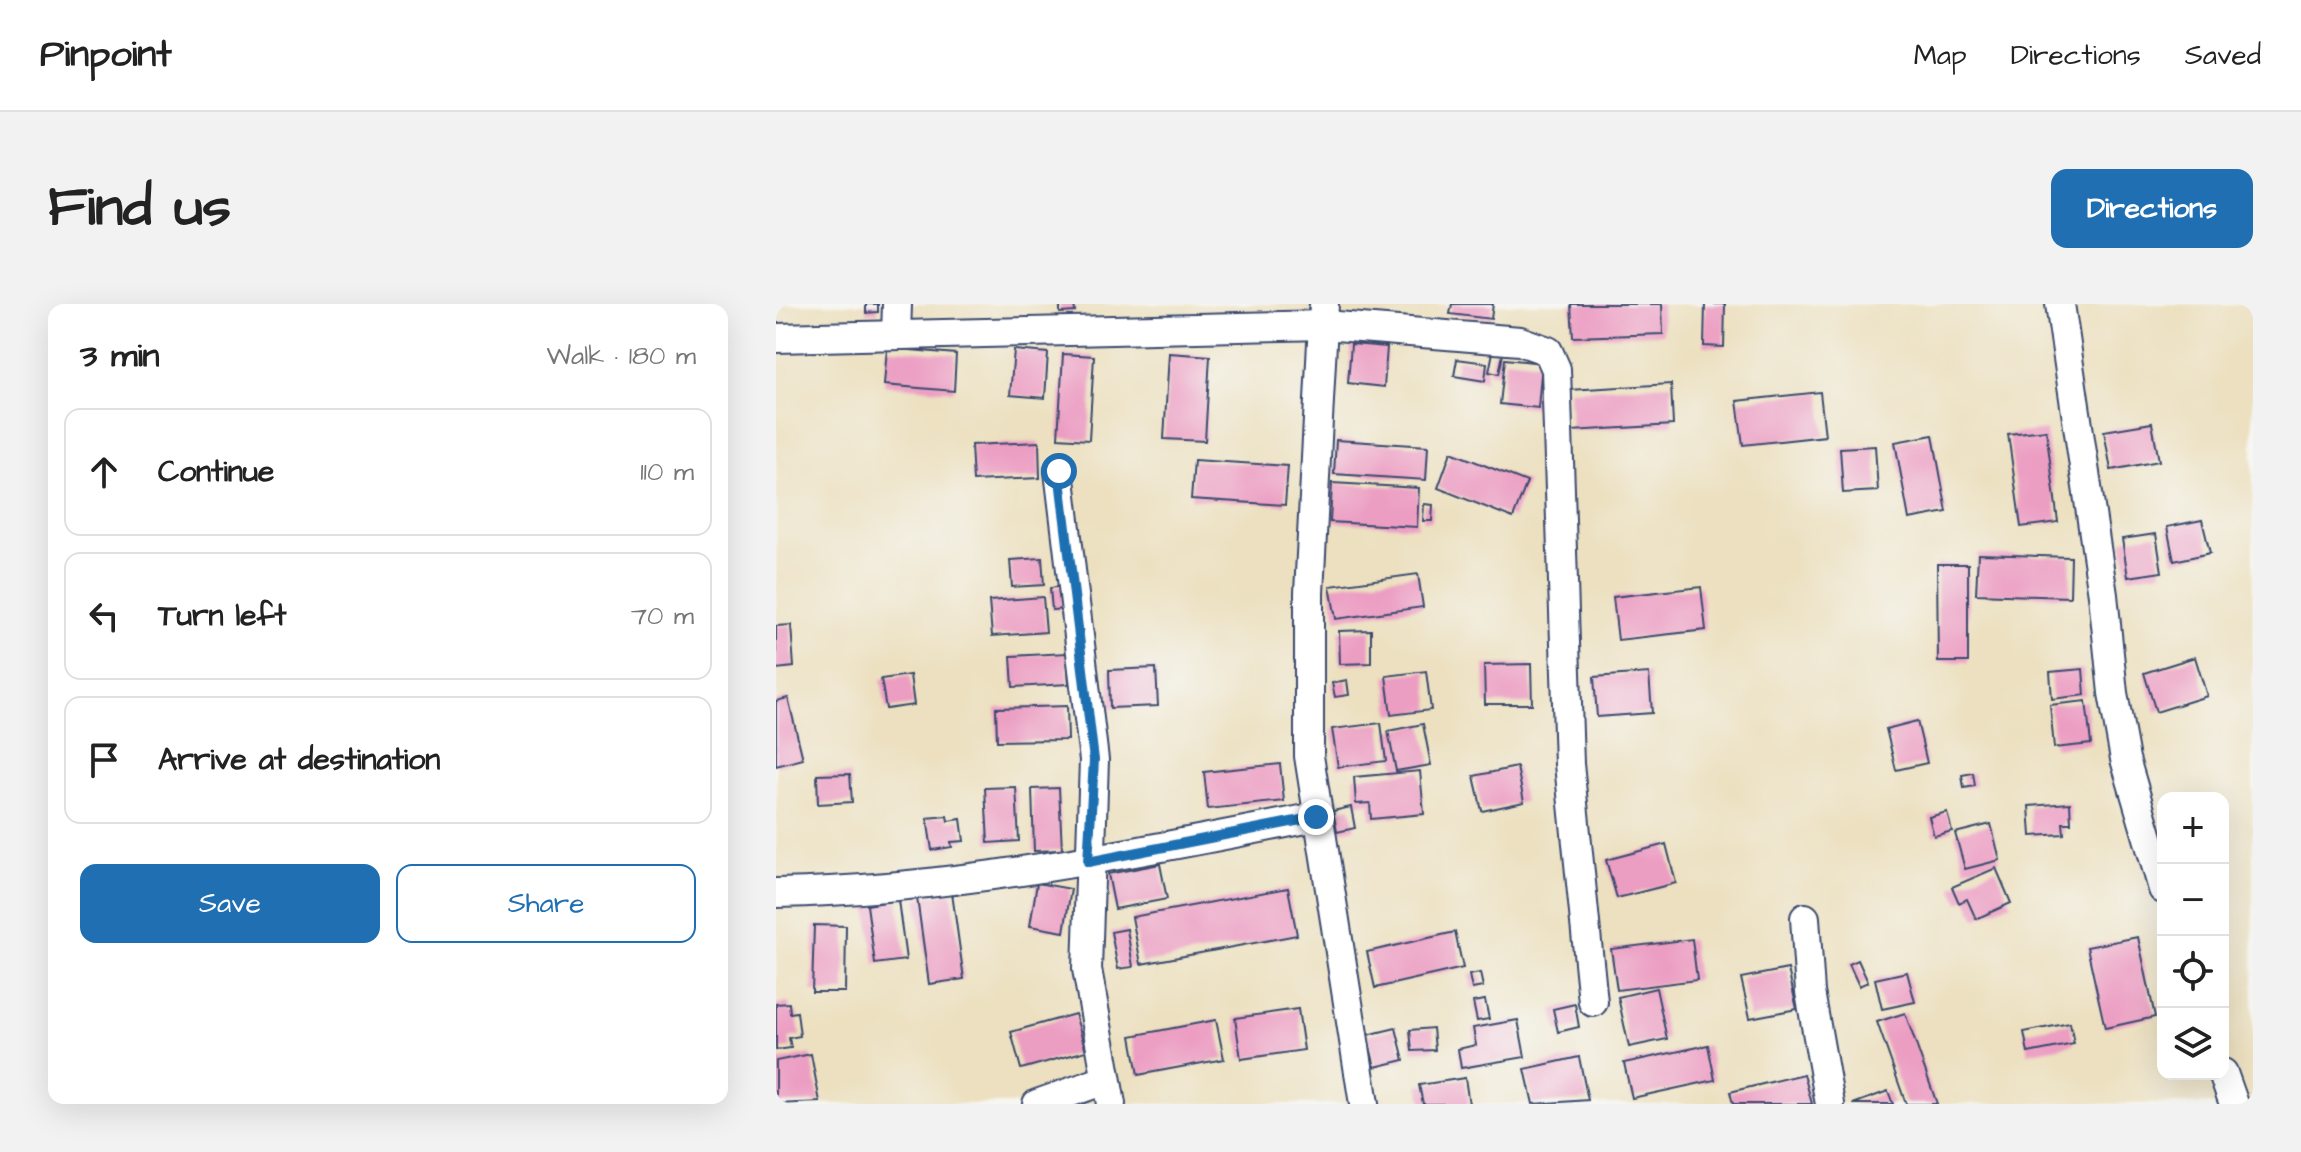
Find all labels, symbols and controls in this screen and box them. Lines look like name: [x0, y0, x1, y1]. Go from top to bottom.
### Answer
text: Pinpoint: [40, 29, 172, 81]
text: Map: [1914, 36, 1967, 75]
text: Directions: [2011, 36, 2141, 75]
text: Saved: [2185, 36, 2261, 75]
text: Find us: [48, 169, 231, 247]
button: Directions: [2051, 169, 2253, 248]
text: 3 min: [80, 332, 160, 380]
text: Walk · 180 m: [547, 338, 696, 374]
icon: ahead: [82, 450, 126, 494]
text: Continue: [158, 451, 274, 493]
route start: [1041, 453, 1077, 489]
text: 110 m: [640, 454, 694, 490]
icon: left: [82, 594, 126, 638]
text: Turn left: [158, 595, 286, 637]
text: 70 m: [631, 598, 694, 634]
icon: arrive: [82, 738, 126, 782]
text: Arrive at destination: [158, 739, 440, 781]
map controls: [2157, 792, 2229, 1080]
button: +: [2157, 792, 2229, 864]
route end: [1298, 799, 1334, 835]
button: Save: [80, 864, 380, 943]
button: Share: [396, 864, 696, 943]
button: −: [2157, 864, 2229, 936]
button: locate: [2157, 936, 2229, 1008]
button: layers: [2157, 1008, 2229, 1080]

